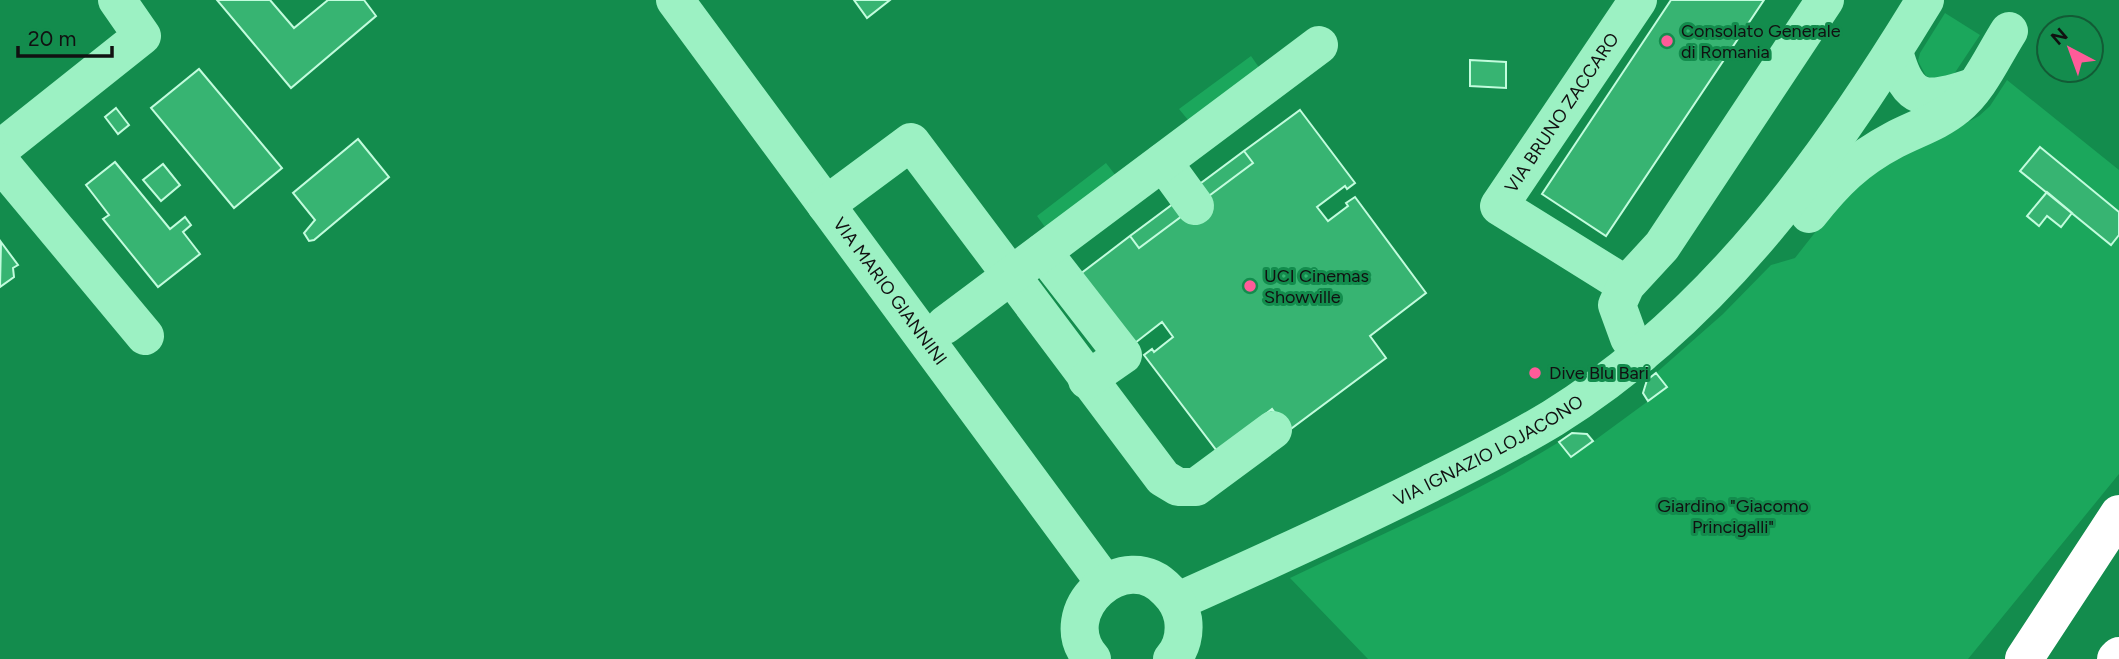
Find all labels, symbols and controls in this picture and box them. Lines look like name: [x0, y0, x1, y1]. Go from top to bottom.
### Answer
scale bar: [18, 14, 112, 58]
north arrow: [2035, 14, 2105, 84]
place label: Consolato Generale di Romania: [1681, 20, 1841, 63]
text: N: [2046, 23, 2072, 50]
text: 20 m: [28, 26, 76, 51]
street label: VIA BRUNO ZACCARO: [1500, 29, 1624, 197]
marker: Consolato Generale di Romania: [1659, 33, 1675, 49]
street label: VIA MARIO GIANNINI: [828, 213, 952, 370]
place label: UCI Cinemas Showville: [1264, 265, 1369, 308]
marker: UCI Cinemas Showville: [1242, 278, 1258, 294]
place label: Dive Blu Bari: [1549, 362, 1649, 384]
marker: Dive Blu Bari: [1527, 365, 1543, 381]
street label: VIA IGNAZIO LOJACONO: [1390, 390, 1587, 511]
park label: Giardino "Giacomo Princigalli": [1657, 495, 1809, 538]

